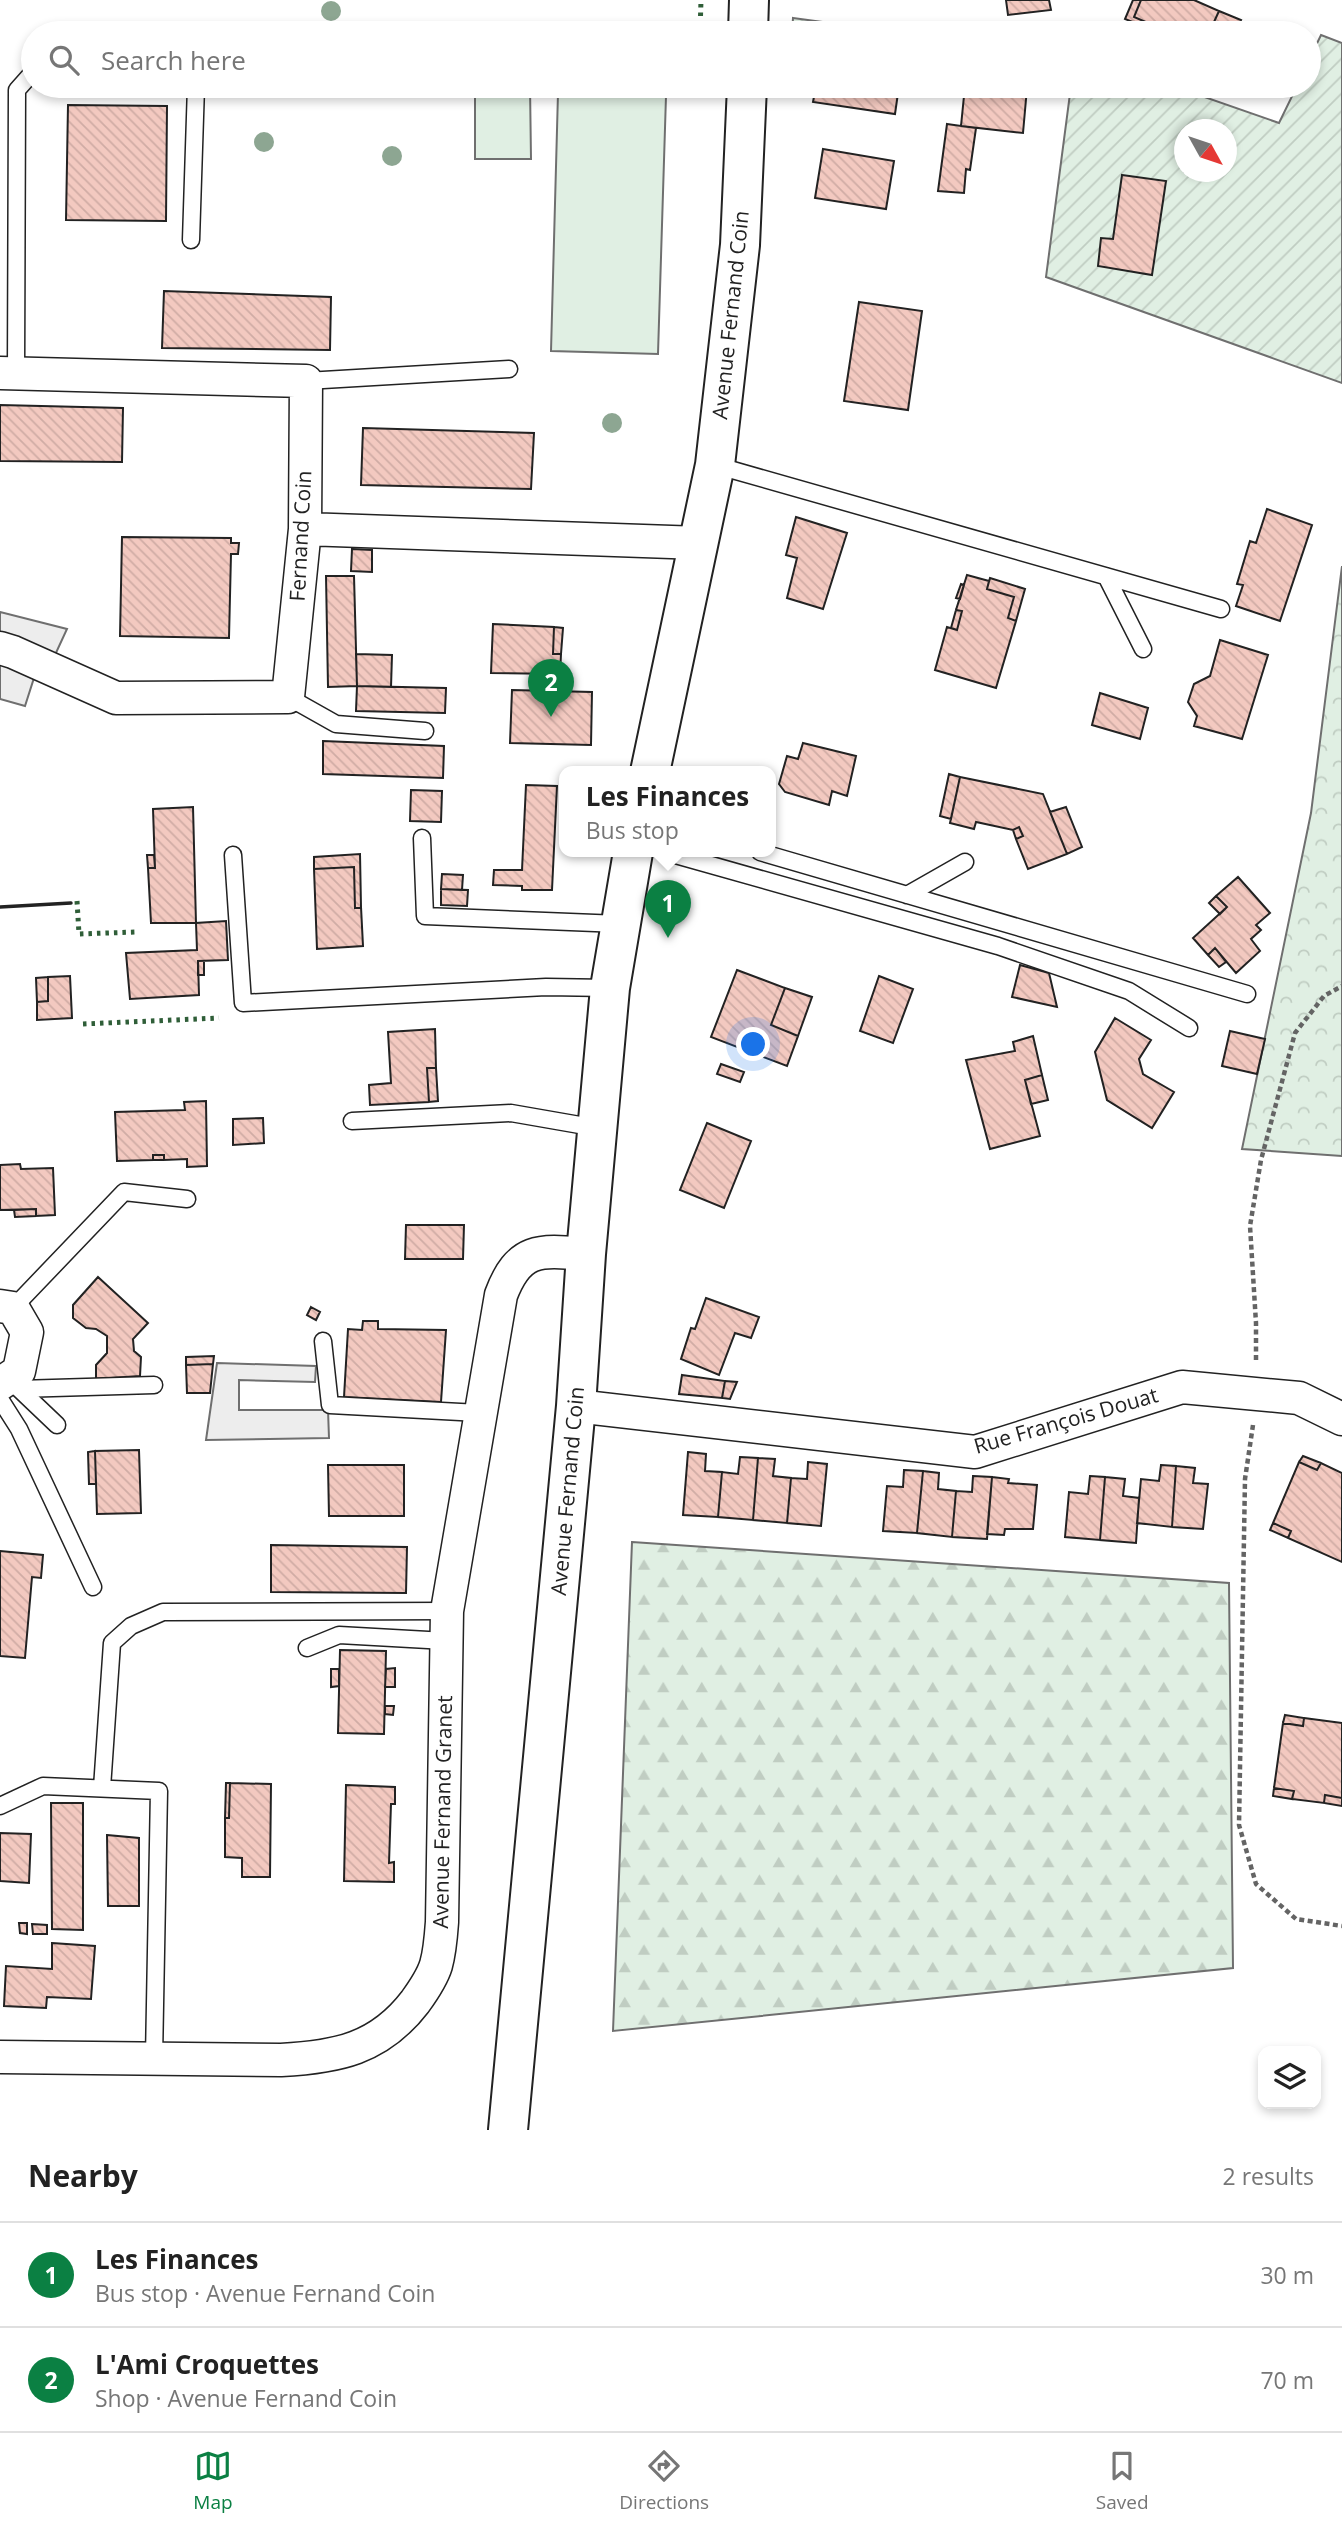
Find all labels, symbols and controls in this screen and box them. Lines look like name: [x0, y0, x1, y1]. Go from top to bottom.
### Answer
search box: [21, 21, 1321, 98]
icon: search: [45, 41, 83, 79]
text: Search here: [101, 42, 246, 78]
north arrow: [1174, 119, 1237, 182]
street label: Avenue Fernand Coin: [705, 209, 755, 421]
street label: Fernand Coin: [283, 470, 317, 602]
pin: 2: [528, 659, 574, 717]
popup: [559, 766, 776, 857]
text: Les Finances: [586, 778, 749, 814]
text: Bus stop: [586, 814, 679, 846]
pin: 1: [645, 880, 691, 938]
your location: [736, 1027, 770, 1061]
street label: Rue François Douat: [970, 1380, 1161, 1460]
street label: Avenue Fernand Coin: [544, 1385, 590, 1597]
street label: Avenue Fernand Granet: [426, 1695, 458, 1929]
map controls: [1258, 2046, 1321, 2109]
button: layers: [1258, 2046, 1321, 2109]
text: Nearby: [28, 2155, 138, 2196]
text: 2 results: [1223, 2160, 1314, 2192]
text: Les Finances: [95, 2241, 258, 2277]
text: 1: [44, 2259, 58, 2291]
text: 30 m: [1260, 2259, 1314, 2291]
text: Bus stop · Avenue Fernand Coin: [95, 2277, 435, 2309]
text: L'Ami Croquettes: [95, 2346, 319, 2382]
text: 2: [44, 2364, 58, 2396]
text: 70 m: [1260, 2364, 1314, 2396]
text: Shop · Avenue Fernand Coin: [95, 2382, 397, 2414]
tab: Map: [193, 2447, 233, 2515]
tab: Directions: [619, 2447, 709, 2515]
tab: Saved: [1096, 2447, 1149, 2515]

